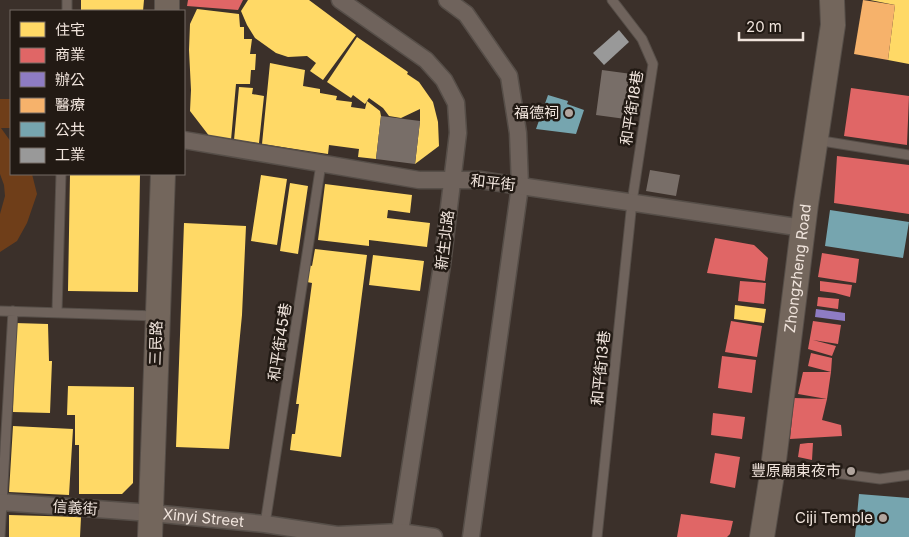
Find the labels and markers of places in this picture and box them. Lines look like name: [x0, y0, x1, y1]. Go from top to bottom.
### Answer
place label: 福德祠: [514, 103, 559, 122]
marker: 福德祠: [563, 107, 575, 119]
place label: 豐原廟東夜市: [751, 461, 841, 480]
marker: 豐原廟東夜市: [845, 465, 857, 477]
place label: Ciji Temple: [795, 508, 873, 527]
marker: Ciji Temple: [877, 512, 889, 524]

